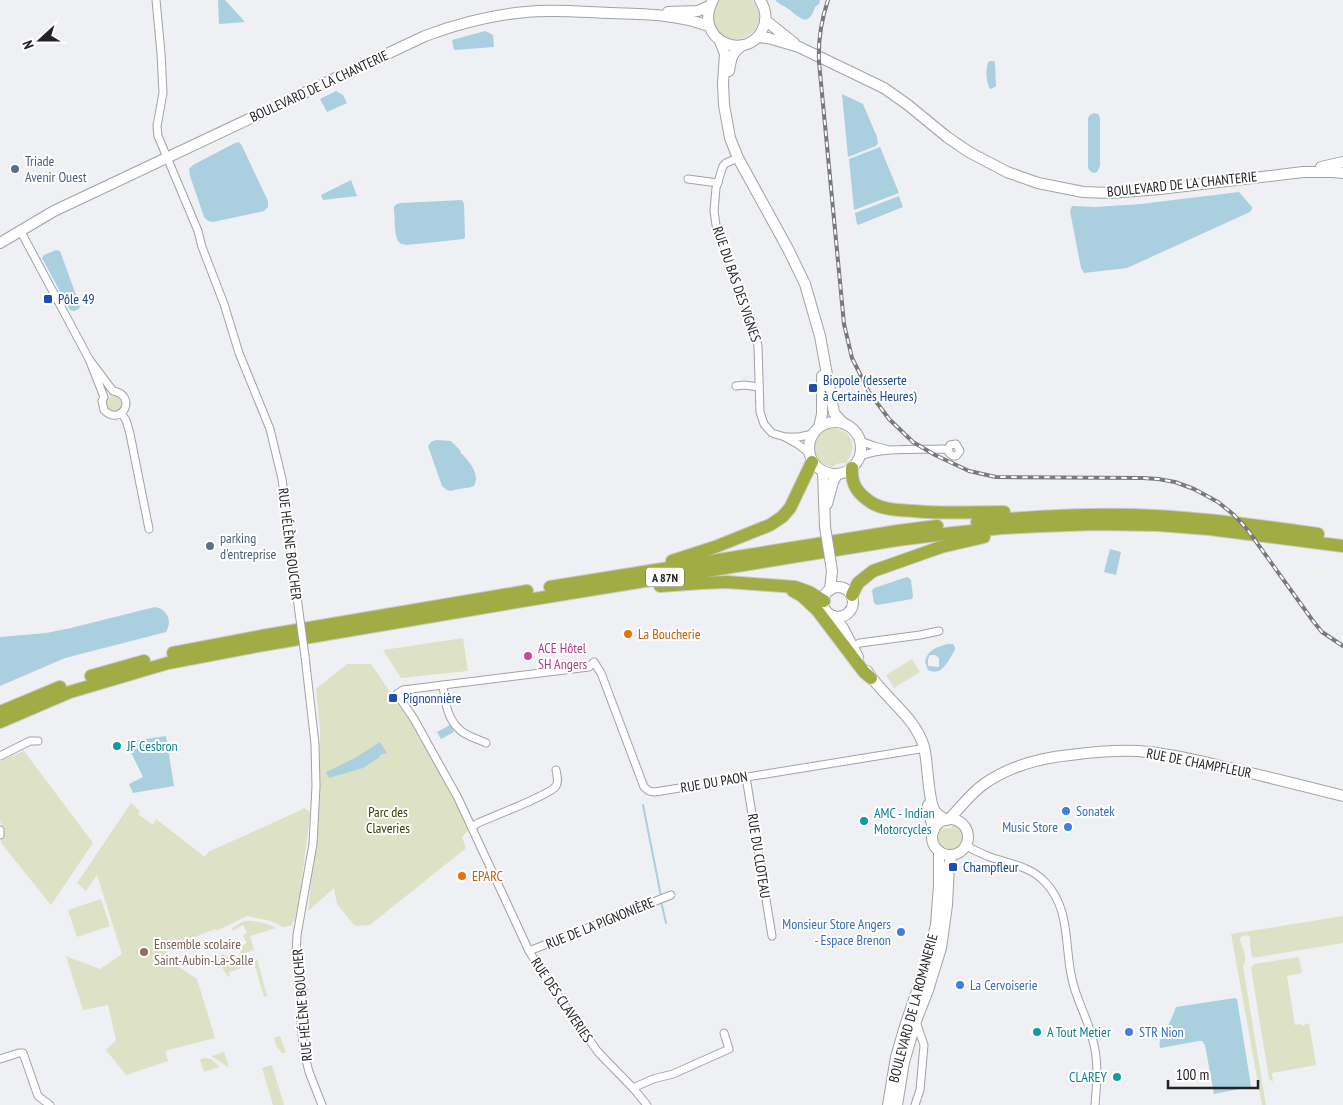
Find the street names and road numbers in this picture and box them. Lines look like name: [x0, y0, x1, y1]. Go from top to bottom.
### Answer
street label: BOULEVARD DE LA CHANTERIE: [247, 46, 391, 126]
street label: BOULEVARD DE LA CHANTERIE: [1106, 167, 1258, 201]
street label: RUE DU BAS DES VIGNES: [709, 224, 765, 344]
street label: RUE HÉLÈNE BOUCHER: [274, 487, 306, 601]
road number: A 87N: [646, 568, 684, 586]
street label: RUE DE CHAMPFLEUR: [1145, 744, 1253, 782]
street label: RUE DU PAON: [679, 767, 749, 797]
street label: RUE DU CLOTEAU: [743, 812, 775, 900]
street label: RUE DE LA PIGNONIÈRE: [543, 893, 657, 953]
street label: BOULEVARD DE LA ROMANERIE: [884, 932, 942, 1084]
street label: RUE HÉLÈNE BOUCHER: [288, 948, 316, 1062]
street label: RUE DES CLAVERIES: [527, 954, 597, 1046]

